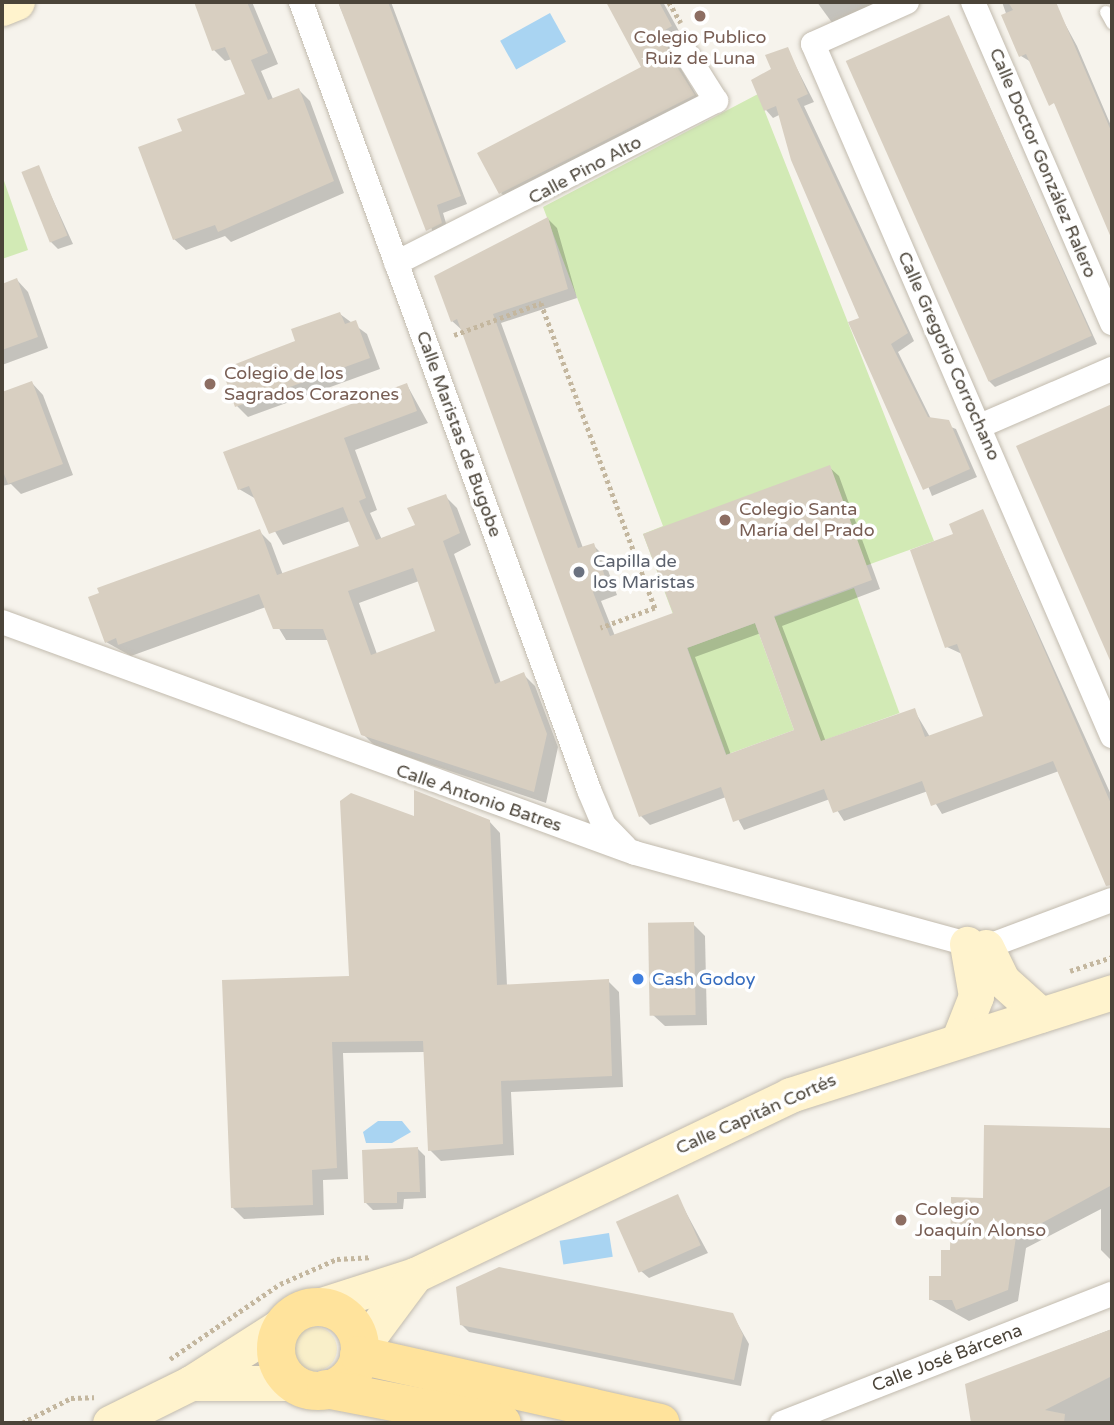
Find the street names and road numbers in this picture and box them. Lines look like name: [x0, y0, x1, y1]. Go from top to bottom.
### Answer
street label: Calle Doctor González Ralero: [985, 45, 1101, 281]
street label: Calle Pino Alto: [525, 131, 645, 209]
street label: Calle Gregorio Corrochano: [893, 248, 1005, 464]
street label: Calle Maristas de Bugobe: [412, 328, 506, 540]
street label: Calle Antonio Batres: [393, 759, 565, 837]
street label: Calle Capitán Cortés: [672, 1069, 840, 1159]
street label: Calle José Bárcena: [869, 1319, 1025, 1397]

